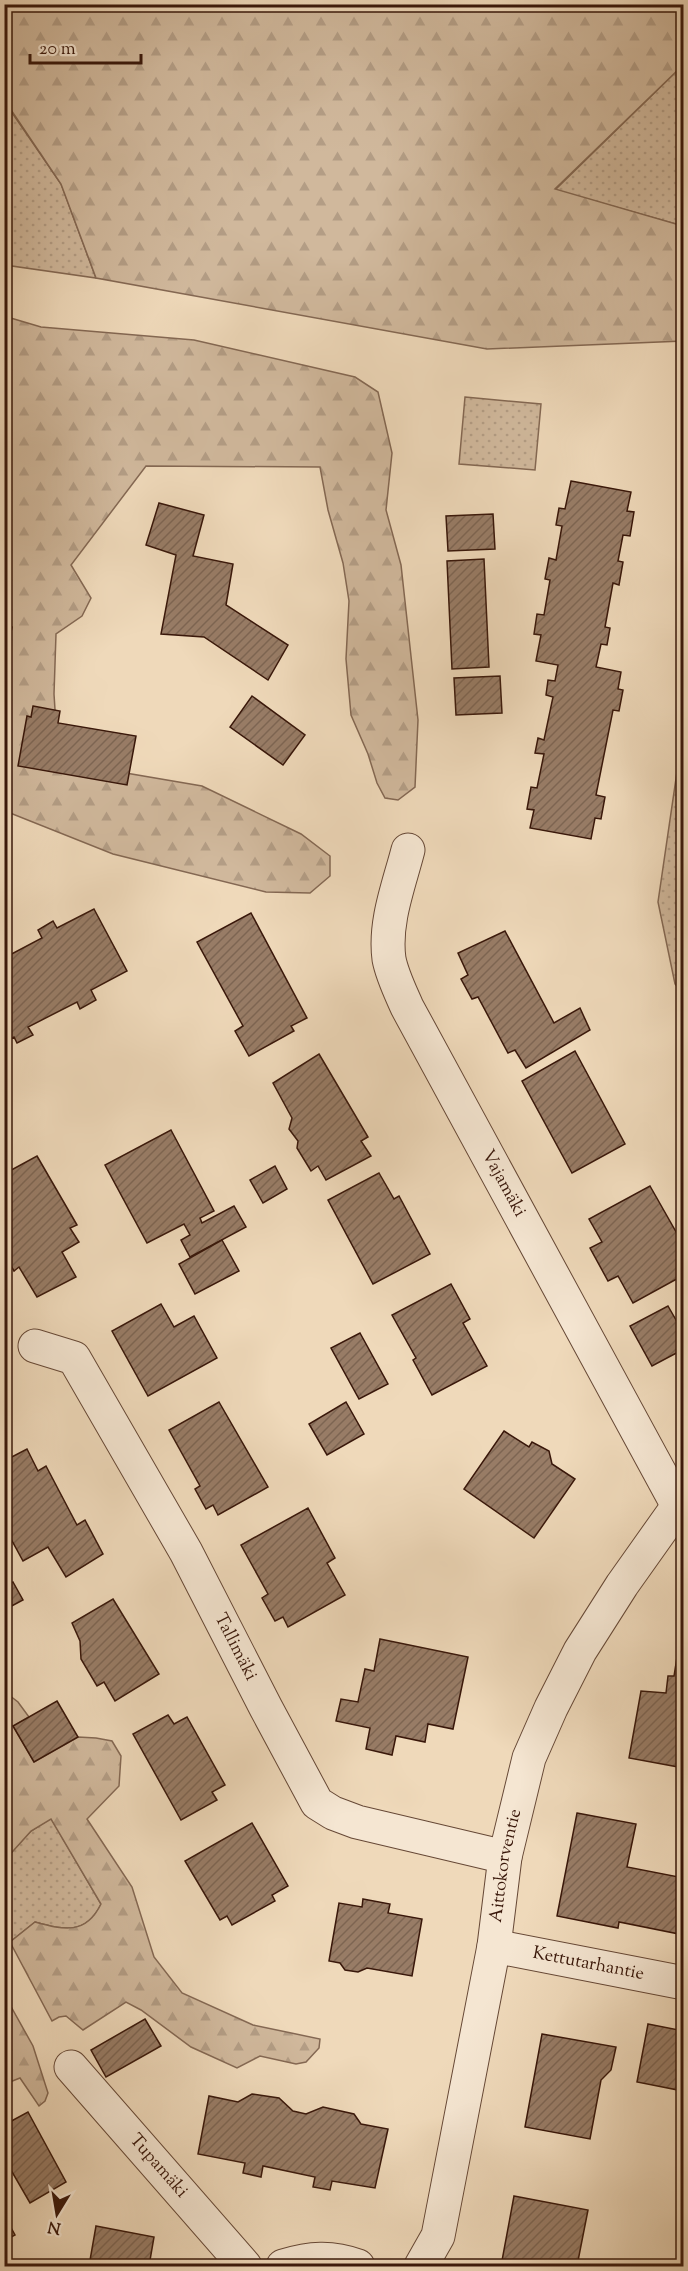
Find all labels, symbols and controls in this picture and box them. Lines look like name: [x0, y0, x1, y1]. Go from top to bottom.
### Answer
scale bar: [30, 27, 141, 65]
text: 20 m: [39, 37, 76, 63]
street label: Vajamäki: [474, 1146, 532, 1222]
street label: Tallimäki: [207, 1609, 263, 1686]
street label: Aittokorventie: [484, 1806, 529, 1924]
street label: Kettutarhantie: [530, 1941, 646, 1988]
street label: Tupamäki: [122, 2128, 193, 2204]
north arrow: [27, 2184, 87, 2244]
text: N: [46, 2214, 63, 2239]

